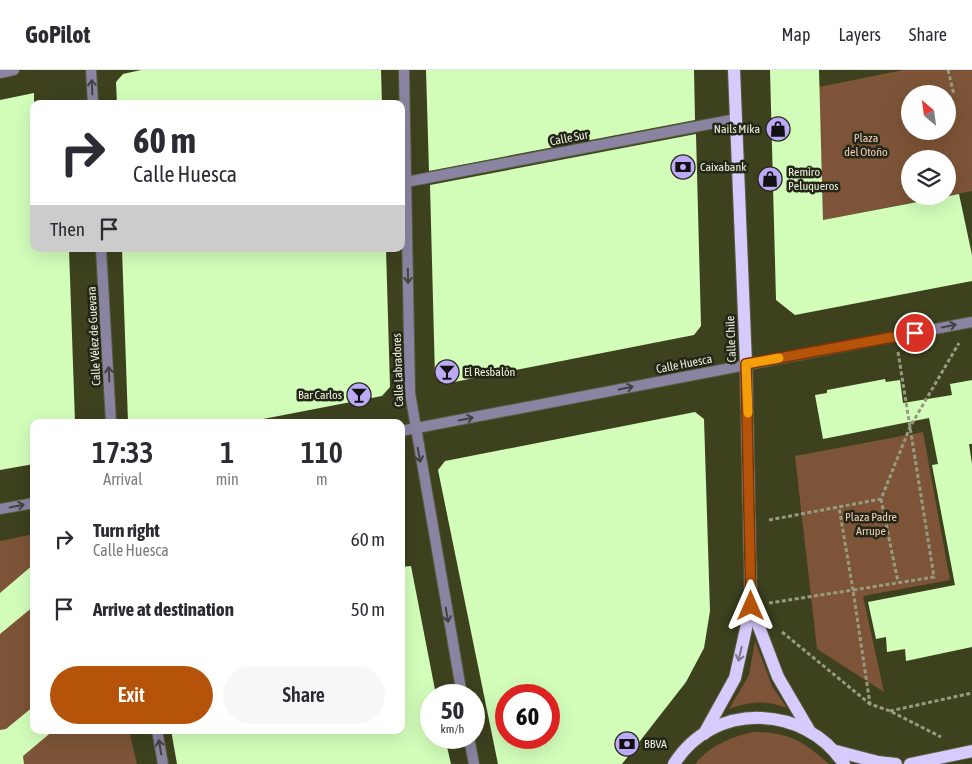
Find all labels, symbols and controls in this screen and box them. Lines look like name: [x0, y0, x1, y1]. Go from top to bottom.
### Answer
text: GoPilot: [25, 21, 90, 48]
text: Map: [781, 24, 810, 45]
text: Layers: [838, 24, 881, 45]
text: Share: [909, 24, 947, 45]
one-way arrow: [87, 79, 97, 96]
north arrow: [901, 85, 956, 140]
map controls: [901, 85, 956, 205]
shop icon: Nails Mika: [765, 116, 791, 142]
icon: right: [50, 120, 115, 185]
text: 60 m: [133, 120, 196, 160]
place label: Nails Mika: [714, 122, 760, 136]
street label: Calle Sur: [549, 127, 590, 149]
park label: Plaza del Otoño: [844, 131, 888, 159]
button: layers: [901, 150, 956, 205]
bank icon: Caixabank: [670, 154, 696, 180]
place label: Caixabank: [700, 160, 747, 174]
text: Calle Huesca: [133, 161, 237, 187]
place label: Remiro Peluqueros: [788, 165, 839, 193]
shop icon: Remiro Peluqueros: [757, 166, 783, 192]
icon: arrive: [95, 215, 123, 243]
text: Then: [50, 218, 85, 240]
one-way arrow: [403, 268, 412, 284]
street label: Calle Vélez de Guevara: [84, 286, 104, 386]
pin: [894, 312, 936, 354]
street label: Calle Chile: [723, 315, 739, 363]
icon: arrive: [901, 319, 929, 347]
one-way arrow: [940, 321, 956, 331]
street label: Calle Labradores: [390, 333, 406, 407]
street label: Calle Huesca: [655, 352, 713, 376]
bar icon: El Resbalón: [434, 359, 460, 385]
place label: El Resbalón: [464, 365, 515, 379]
one-way arrow: [104, 366, 113, 382]
bar icon: Bar Carlos: [346, 382, 372, 408]
one-way arrow: [617, 382, 633, 392]
place label: Bar Carlos: [298, 388, 342, 402]
one-way arrow: [458, 413, 474, 423]
text: 17:33: [92, 435, 154, 469]
text: 1: [220, 435, 234, 469]
text: 110: [301, 435, 343, 469]
one-way arrow: [415, 447, 425, 463]
text: Arrival: [103, 470, 142, 488]
text: min: [216, 470, 239, 488]
text: m: [316, 470, 328, 488]
one-way arrow: [8, 501, 24, 510]
park label: Plaza Padre Arrupe: [845, 510, 897, 538]
text: Turn right: [93, 519, 160, 541]
icon: right: [50, 525, 78, 553]
text: 60 m: [351, 528, 385, 550]
text: Calle Huesca: [93, 541, 169, 559]
position arrow: [724, 579, 776, 631]
icon: arrive: [50, 595, 78, 623]
text: Arrive at destination: [93, 598, 234, 620]
text: 50 m: [351, 598, 385, 620]
one-way arrow: [443, 607, 453, 623]
one-way arrow: [735, 645, 744, 661]
button: Exit: [50, 666, 213, 724]
button: Share: [223, 666, 385, 724]
speed limit sign: 60: [495, 684, 560, 749]
text: 50: [441, 696, 464, 724]
text: km/h: [441, 722, 464, 736]
bank icon: BBVA: [614, 731, 640, 757]
place label: BBVA: [644, 737, 667, 751]
one-way arrow: [154, 739, 164, 755]

